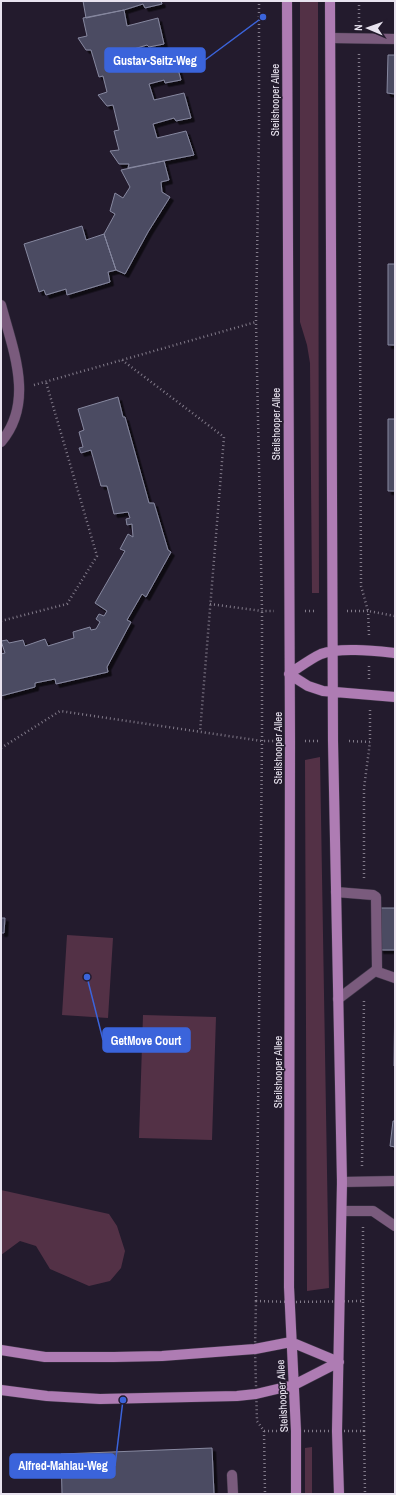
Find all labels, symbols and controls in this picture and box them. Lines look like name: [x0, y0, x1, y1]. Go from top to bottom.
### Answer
north arrow: [348, 8, 388, 48]
text: N: [351, 24, 365, 31]
callout: Gustav-Seitz-Weg: [105, 48, 205, 72]
text: Gustav-Seitz-Weg: [113, 53, 197, 69]
street label: Steilshooper Allee: [268, 64, 282, 136]
street label: Steilshooper Allee: [269, 388, 283, 460]
street label: Steilshooper Allee: [271, 712, 285, 784]
callout: GetMove Court: [103, 1028, 190, 1052]
text: GetMove Court: [111, 1033, 182, 1049]
street label: Steilshooper Allee: [271, 1036, 285, 1108]
street label: Steilshooper Allee: [273, 1359, 291, 1433]
callout: Alfred-Mahlau-Weg: [10, 1454, 115, 1478]
text: Alfred-Mahlau-Weg: [18, 1458, 108, 1474]

